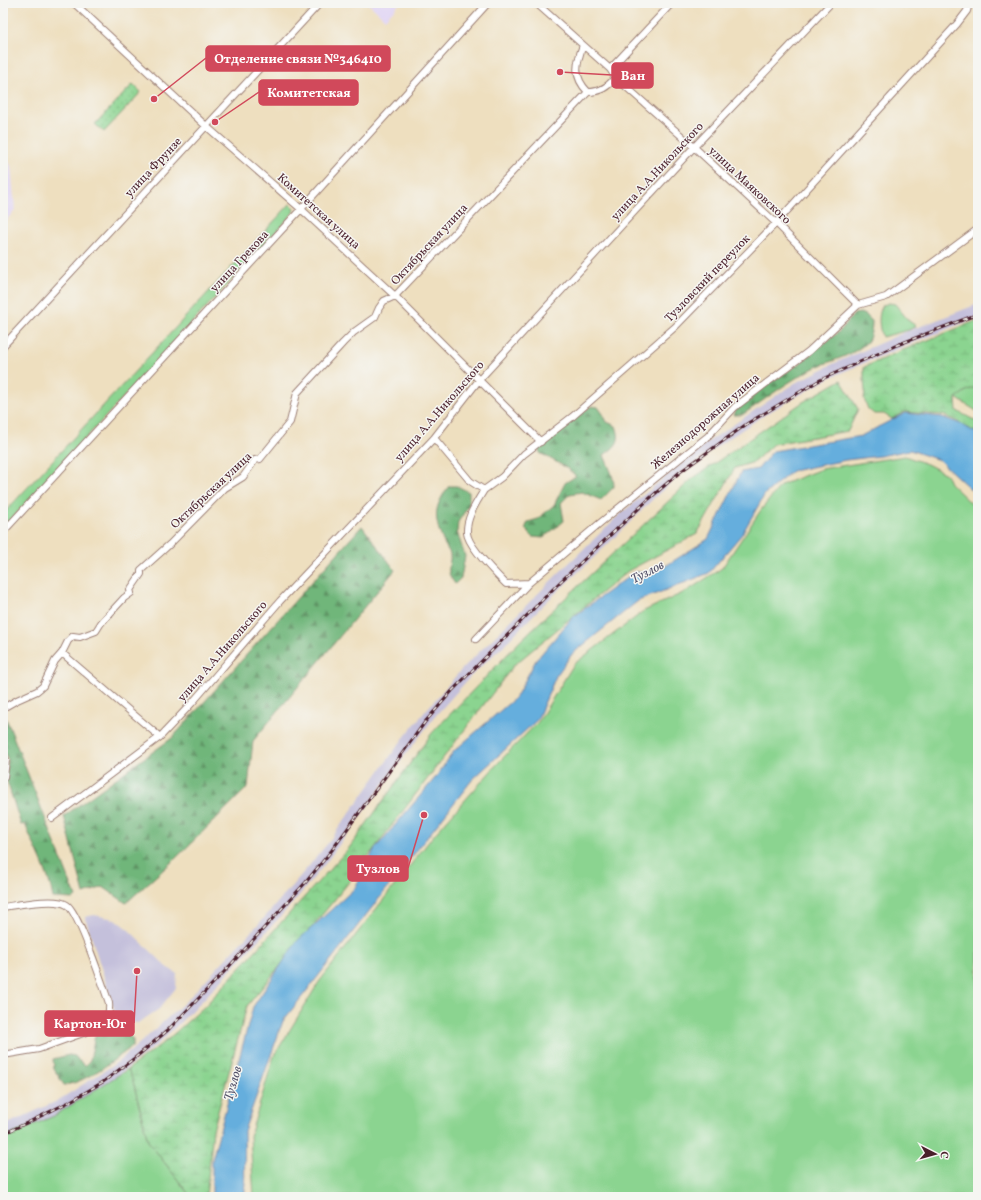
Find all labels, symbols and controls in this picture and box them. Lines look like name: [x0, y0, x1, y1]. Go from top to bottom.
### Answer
callout: Отделение связи №346410: [206, 46, 390, 71]
text: Отделение связи №346410: [214, 51, 382, 69]
callout: Ван: [612, 63, 653, 88]
text: Ван: [621, 68, 646, 86]
callout: Комитетская: [259, 80, 358, 105]
text: Комитетская: [267, 85, 351, 103]
street label: улица А.А.Никольского: [608, 119, 708, 224]
street label: улица Фрунзе: [122, 134, 186, 201]
street label: улица Маяковского: [705, 143, 794, 228]
street label: Комитетская улица: [273, 170, 363, 253]
street label: Октябрьская улица: [388, 200, 472, 289]
street label: улица Грекова: [207, 227, 273, 296]
street label: Тузловский переулок: [662, 231, 754, 326]
street label: улица А.А.Никольского: [391, 358, 488, 466]
street label: Железнодорожная улица: [648, 370, 763, 473]
street label: Октябрьская улица: [167, 449, 256, 533]
water label: Тузлов: [628, 557, 668, 589]
street label: улица А.А.Никольского: [174, 598, 271, 706]
callout: Тузлов: [348, 856, 408, 881]
text: Тузлов: [356, 861, 400, 879]
callout: Картон-Юг: [45, 1011, 134, 1036]
text: Картон-Юг: [54, 1016, 127, 1034]
water label: Тузлов: [220, 1064, 247, 1103]
north arrow: [915, 1134, 955, 1174]
text: С: [936, 1151, 951, 1159]

